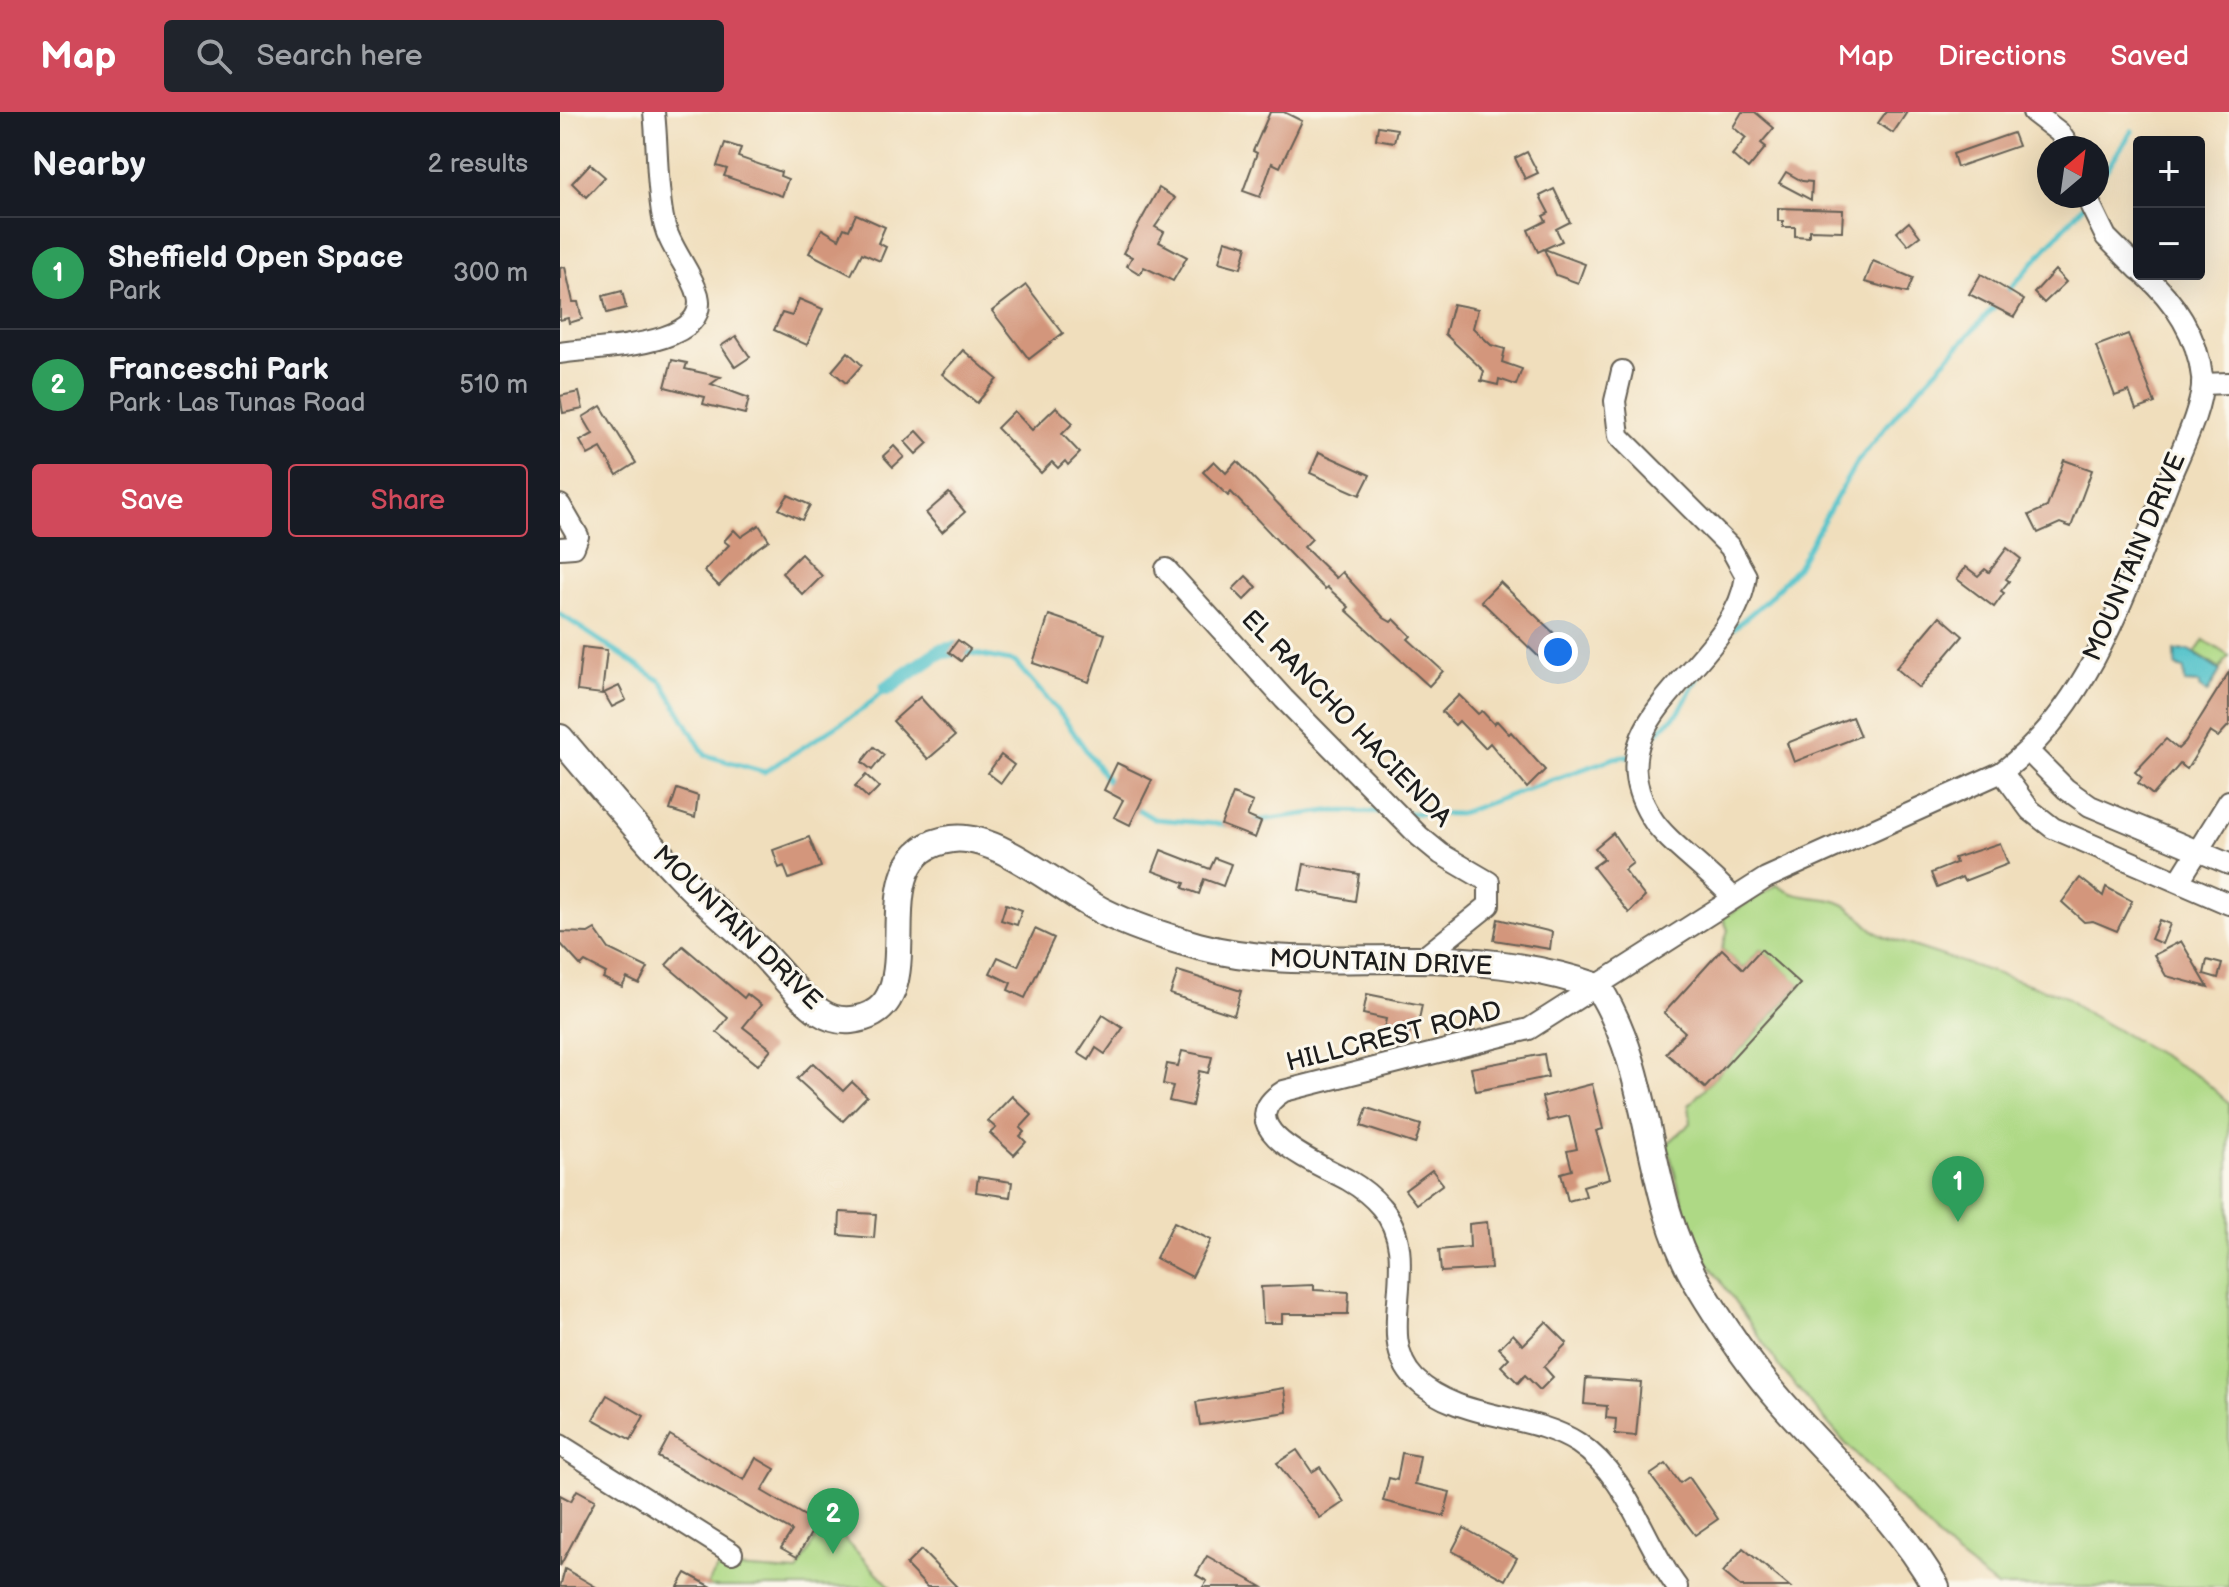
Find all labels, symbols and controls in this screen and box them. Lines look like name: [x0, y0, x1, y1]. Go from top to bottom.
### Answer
search box: [164, 20, 724, 92]
text: Map: [40, 34, 116, 79]
icon: search: [192, 34, 236, 78]
text: Search here: [256, 38, 423, 74]
text: Map: [1837, 40, 1894, 73]
text: Directions: [1938, 40, 2066, 73]
text: Saved: [2110, 40, 2189, 73]
north arrow: [2037, 136, 2109, 208]
map controls: [2133, 136, 2205, 280]
button: +: [2133, 136, 2205, 208]
text: Nearby: [32, 144, 146, 185]
text: 2 results: [428, 149, 528, 180]
button: −: [2133, 208, 2205, 280]
text: Sheffield Open Space: [108, 240, 403, 276]
text: 1: [53, 258, 63, 289]
text: 300 m: [453, 258, 528, 289]
text: Park: [108, 276, 160, 307]
text: Franceschi Park: [108, 352, 329, 388]
text: 2: [50, 370, 66, 401]
text: 510 m: [459, 370, 528, 401]
text: Park · Las Tunas Road: [108, 388, 365, 419]
street label: MOUNTAIN DRIVE: [2077, 448, 2193, 666]
button: Save: [32, 464, 272, 537]
button: Share: [288, 464, 528, 537]
street label: EL RANCHO HACIENDA: [1235, 604, 1458, 834]
your location: [1538, 632, 1578, 672]
street label: MOUNTAIN DRIVE: [646, 839, 828, 1017]
street label: MOUNTAIN DRIVE: [1269, 944, 1493, 982]
street label: HILLCREST ROAD: [1283, 995, 1505, 1079]
pin: 1: [1932, 1156, 1984, 1222]
pin: 2: [807, 1488, 859, 1554]

